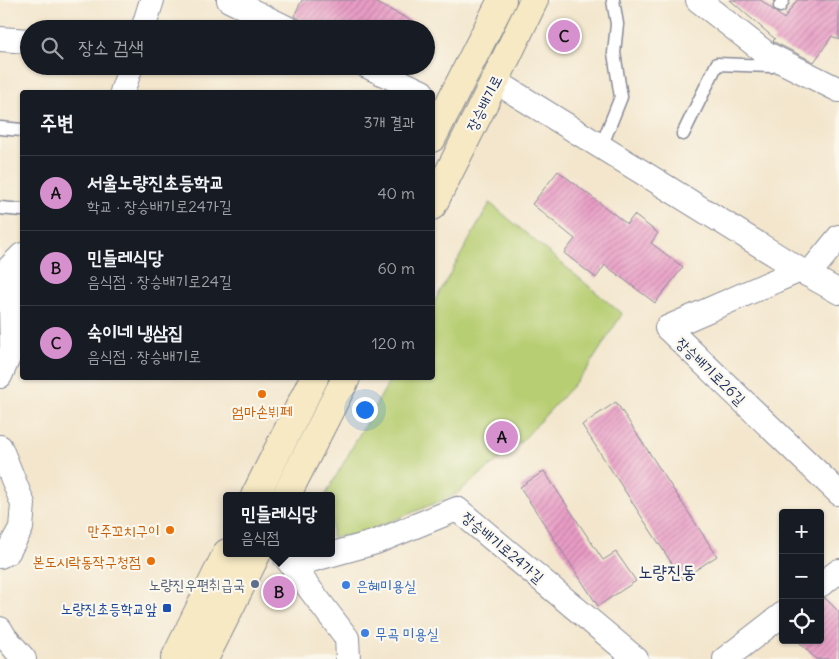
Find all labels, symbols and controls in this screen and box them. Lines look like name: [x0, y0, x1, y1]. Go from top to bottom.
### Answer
pin: C: [548, 17, 580, 55]
search box: [20, 20, 435, 75]
icon: search: [38, 34, 66, 62]
text: 장소 검색: [78, 35, 144, 59]
street label: 장승배기로: [462, 72, 506, 134]
text: 주변: [40, 109, 74, 136]
text: 3개 결과: [363, 112, 415, 132]
text: 서울노량진초등학교: [87, 170, 225, 194]
text: A: [51, 183, 61, 203]
text: 40 m: [377, 183, 415, 203]
text: 학교 · 장승배기로24가길: [87, 196, 232, 216]
text: 민들레식당: [87, 245, 163, 269]
text: B: [51, 258, 61, 278]
text: 60 m: [377, 258, 415, 278]
text: 음식점 · 장승배기로24길: [87, 271, 232, 291]
text: 숙이네 냉삼집: [87, 320, 183, 344]
text: C: [51, 333, 61, 353]
text: 120 m: [372, 333, 415, 353]
street label: 장승배기로26길: [672, 333, 750, 409]
text: 음식점 · 장승배기로: [87, 346, 201, 366]
marker: 엄마손뷔페: [256, 388, 268, 400]
your location: [352, 397, 378, 423]
place label: 엄마손뷔페: [232, 402, 292, 421]
pin: A: [486, 418, 518, 456]
popup: [223, 492, 335, 557]
text: 민들레식당: [241, 501, 317, 525]
street label: 장승배기로24가길: [458, 507, 548, 587]
map controls: [779, 509, 824, 644]
button: +: [779, 509, 824, 554]
place label: 만주꼬치구이: [88, 521, 160, 540]
marker: 만주꼬치구이: [164, 524, 176, 536]
text: 음식점: [241, 527, 279, 547]
place label: 본도시락동작구청점: [32, 552, 141, 571]
button: −: [779, 554, 824, 599]
marker: 본도시락동작구청점: [145, 555, 157, 567]
district label: 노량진동: [638, 560, 696, 583]
pin: B: [263, 573, 295, 611]
place label: 노량진우편취급국: [148, 575, 245, 594]
place label: 은혜미용실: [356, 576, 416, 595]
marker: 노량진우편취급국: [249, 578, 261, 590]
marker: 은혜미용실: [340, 579, 352, 591]
place label: 노량진초등학교앞: [60, 599, 157, 618]
button: locate: [779, 599, 824, 644]
marker: 노량진초등학교앞: [161, 602, 173, 614]
place label: 무곡 미용실: [375, 624, 439, 643]
marker: 무곡 미용실: [359, 627, 371, 639]

